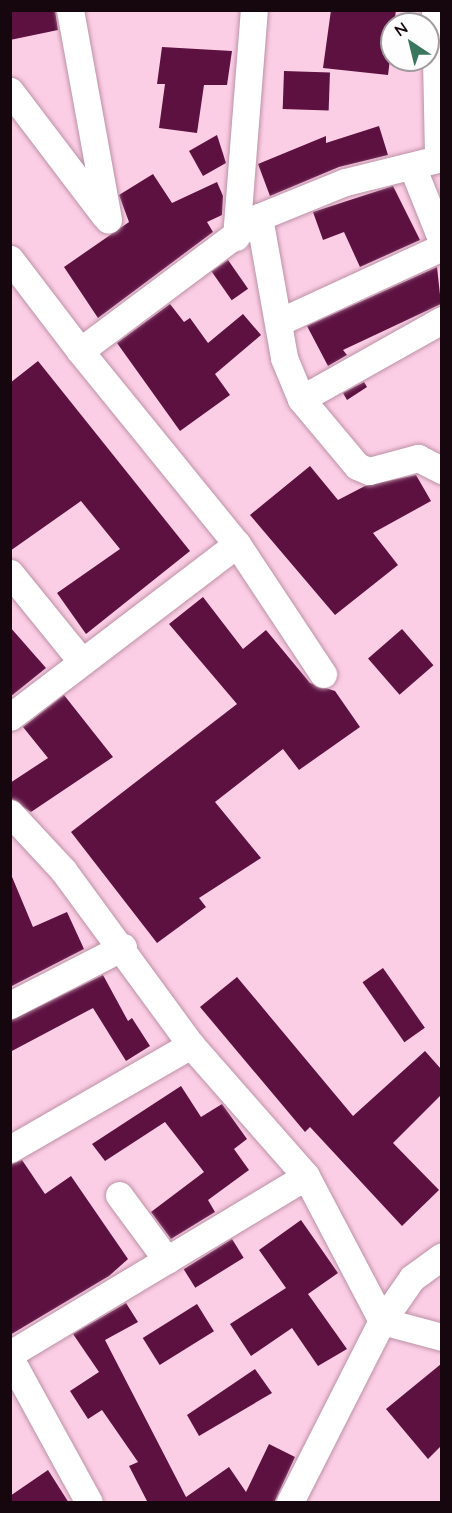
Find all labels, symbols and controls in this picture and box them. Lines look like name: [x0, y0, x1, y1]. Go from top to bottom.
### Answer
north arrow: [380, 12, 440, 72]
text: N: [390, 17, 411, 40]

